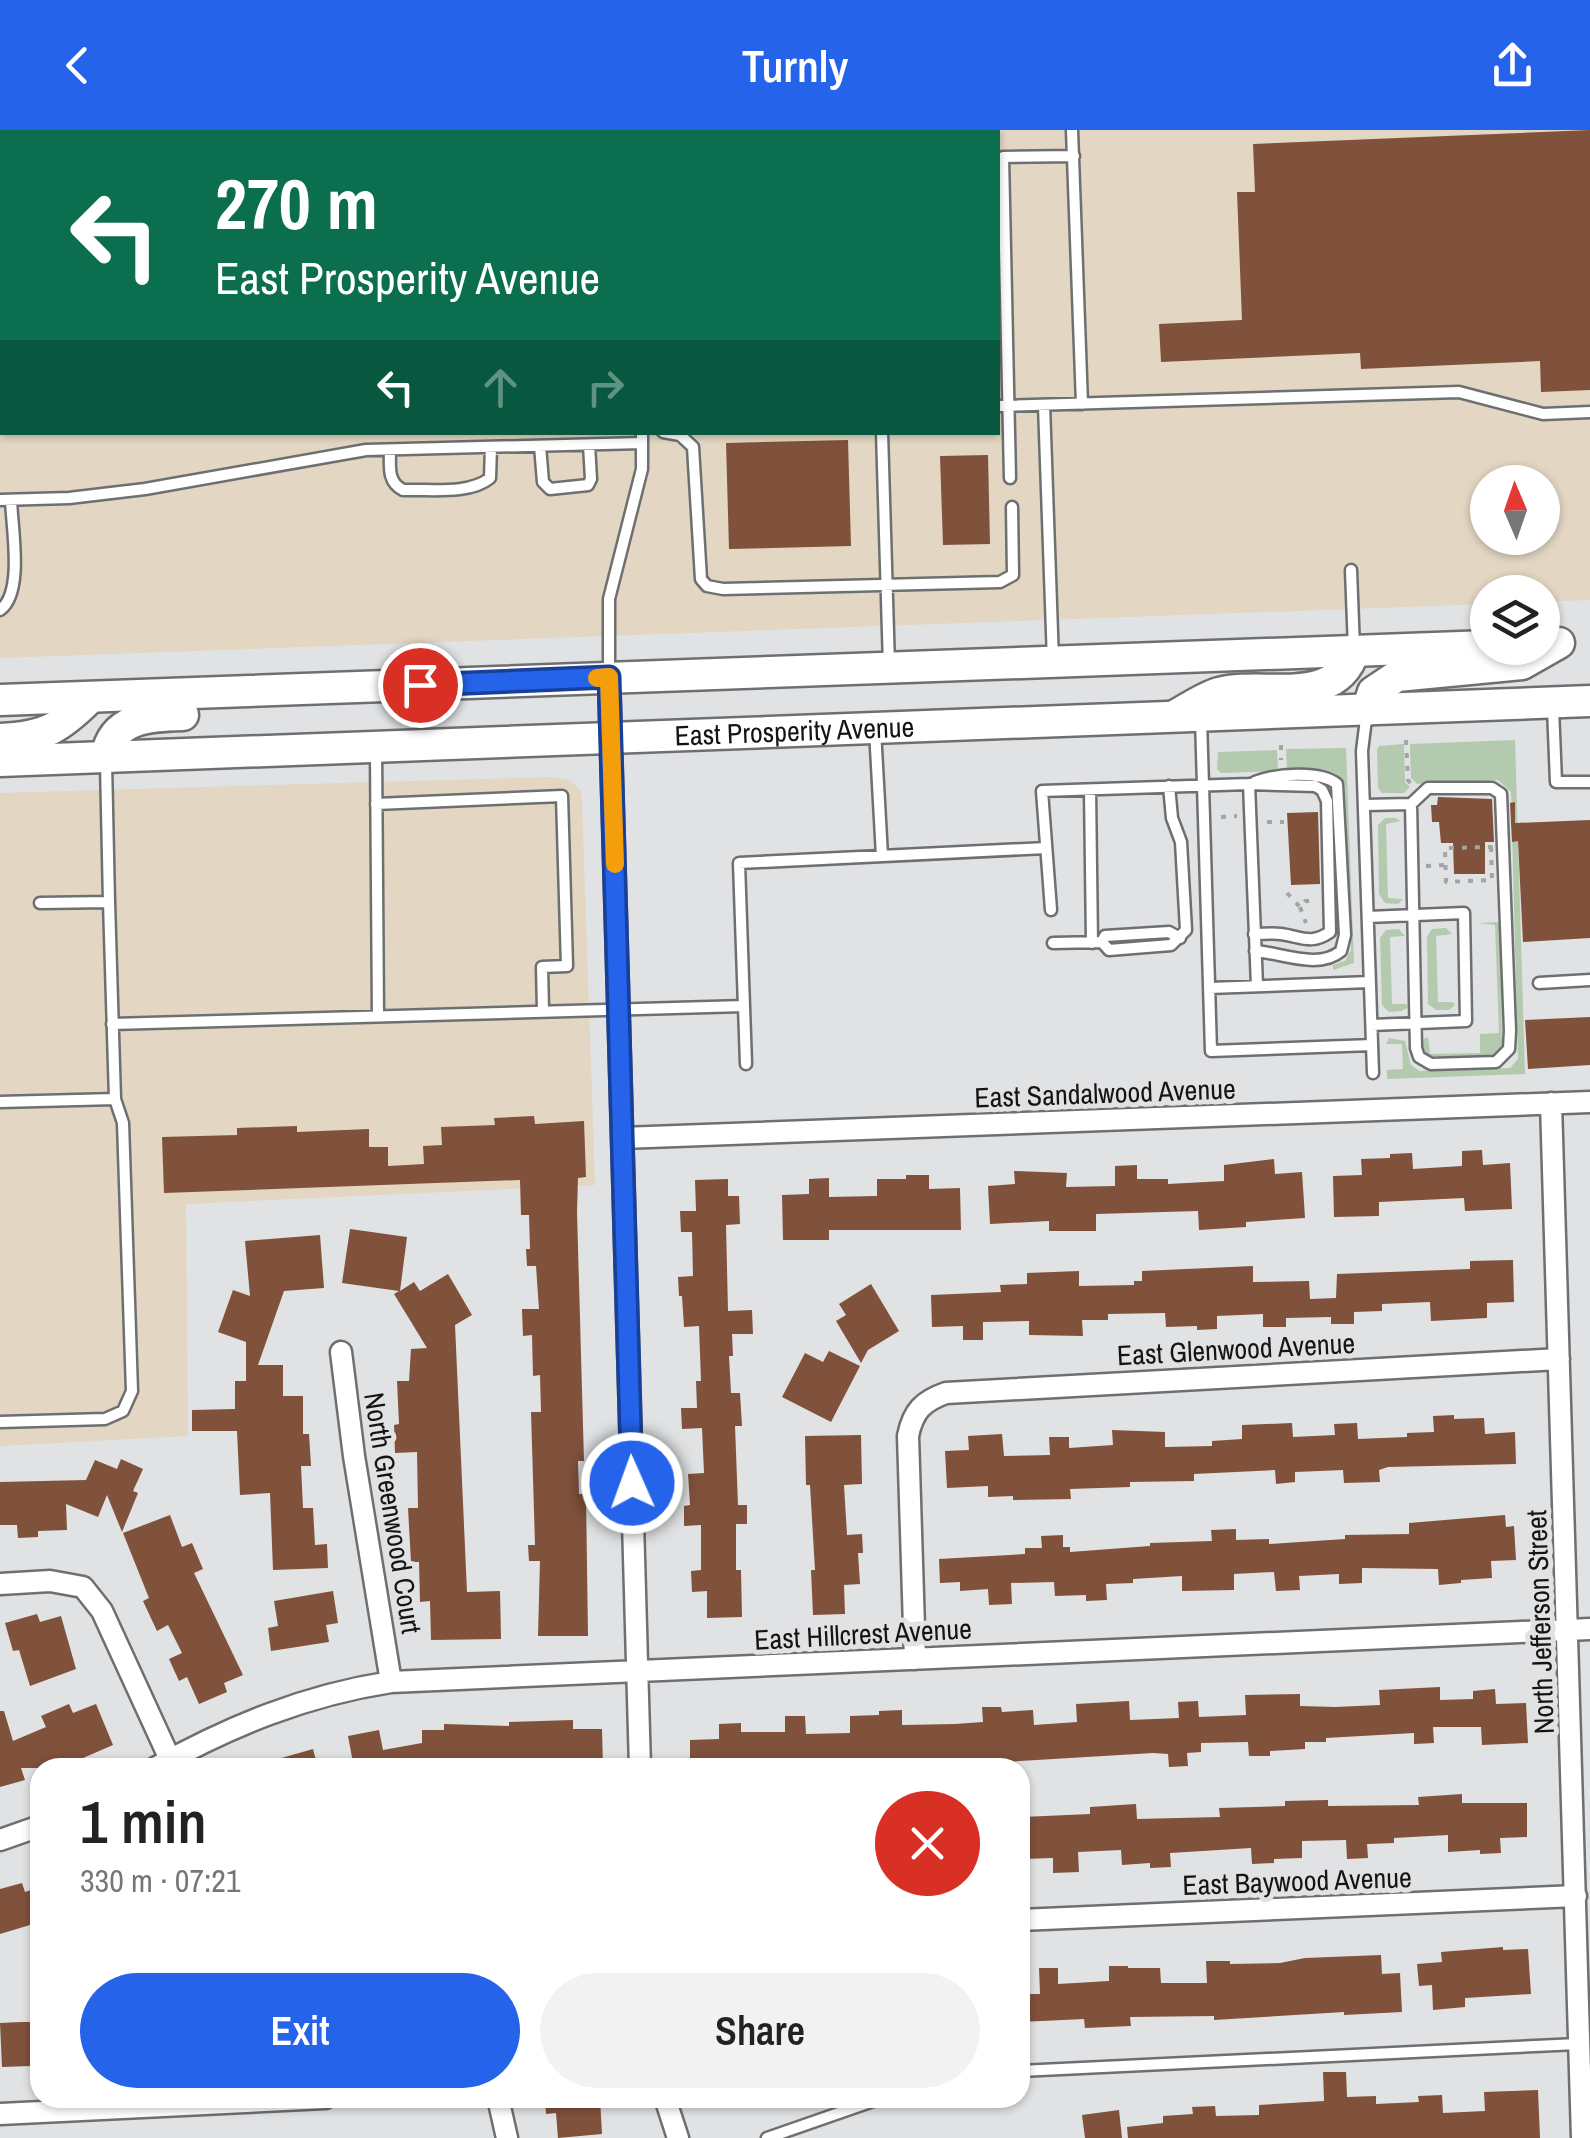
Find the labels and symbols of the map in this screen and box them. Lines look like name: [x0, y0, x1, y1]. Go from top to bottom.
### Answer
north arrow: [1470, 465, 1560, 555]
pin: [378, 643, 463, 728]
street label: East Prosperity Avenue: [674, 708, 915, 755]
street label: East Sandalwood Avenue: [974, 1069, 1236, 1117]
street label: East Glenwood Avenue: [1116, 1324, 1356, 1374]
street label: North Greenwood Court: [355, 1390, 431, 1636]
position arrow: [580, 1431, 684, 1535]
street label: North Jefferson Street: [1517, 1509, 1563, 1735]
street label: East Hillcrest Avenue: [753, 1609, 973, 1659]
street label: East Baywood Avenue: [1182, 1858, 1412, 1904]

